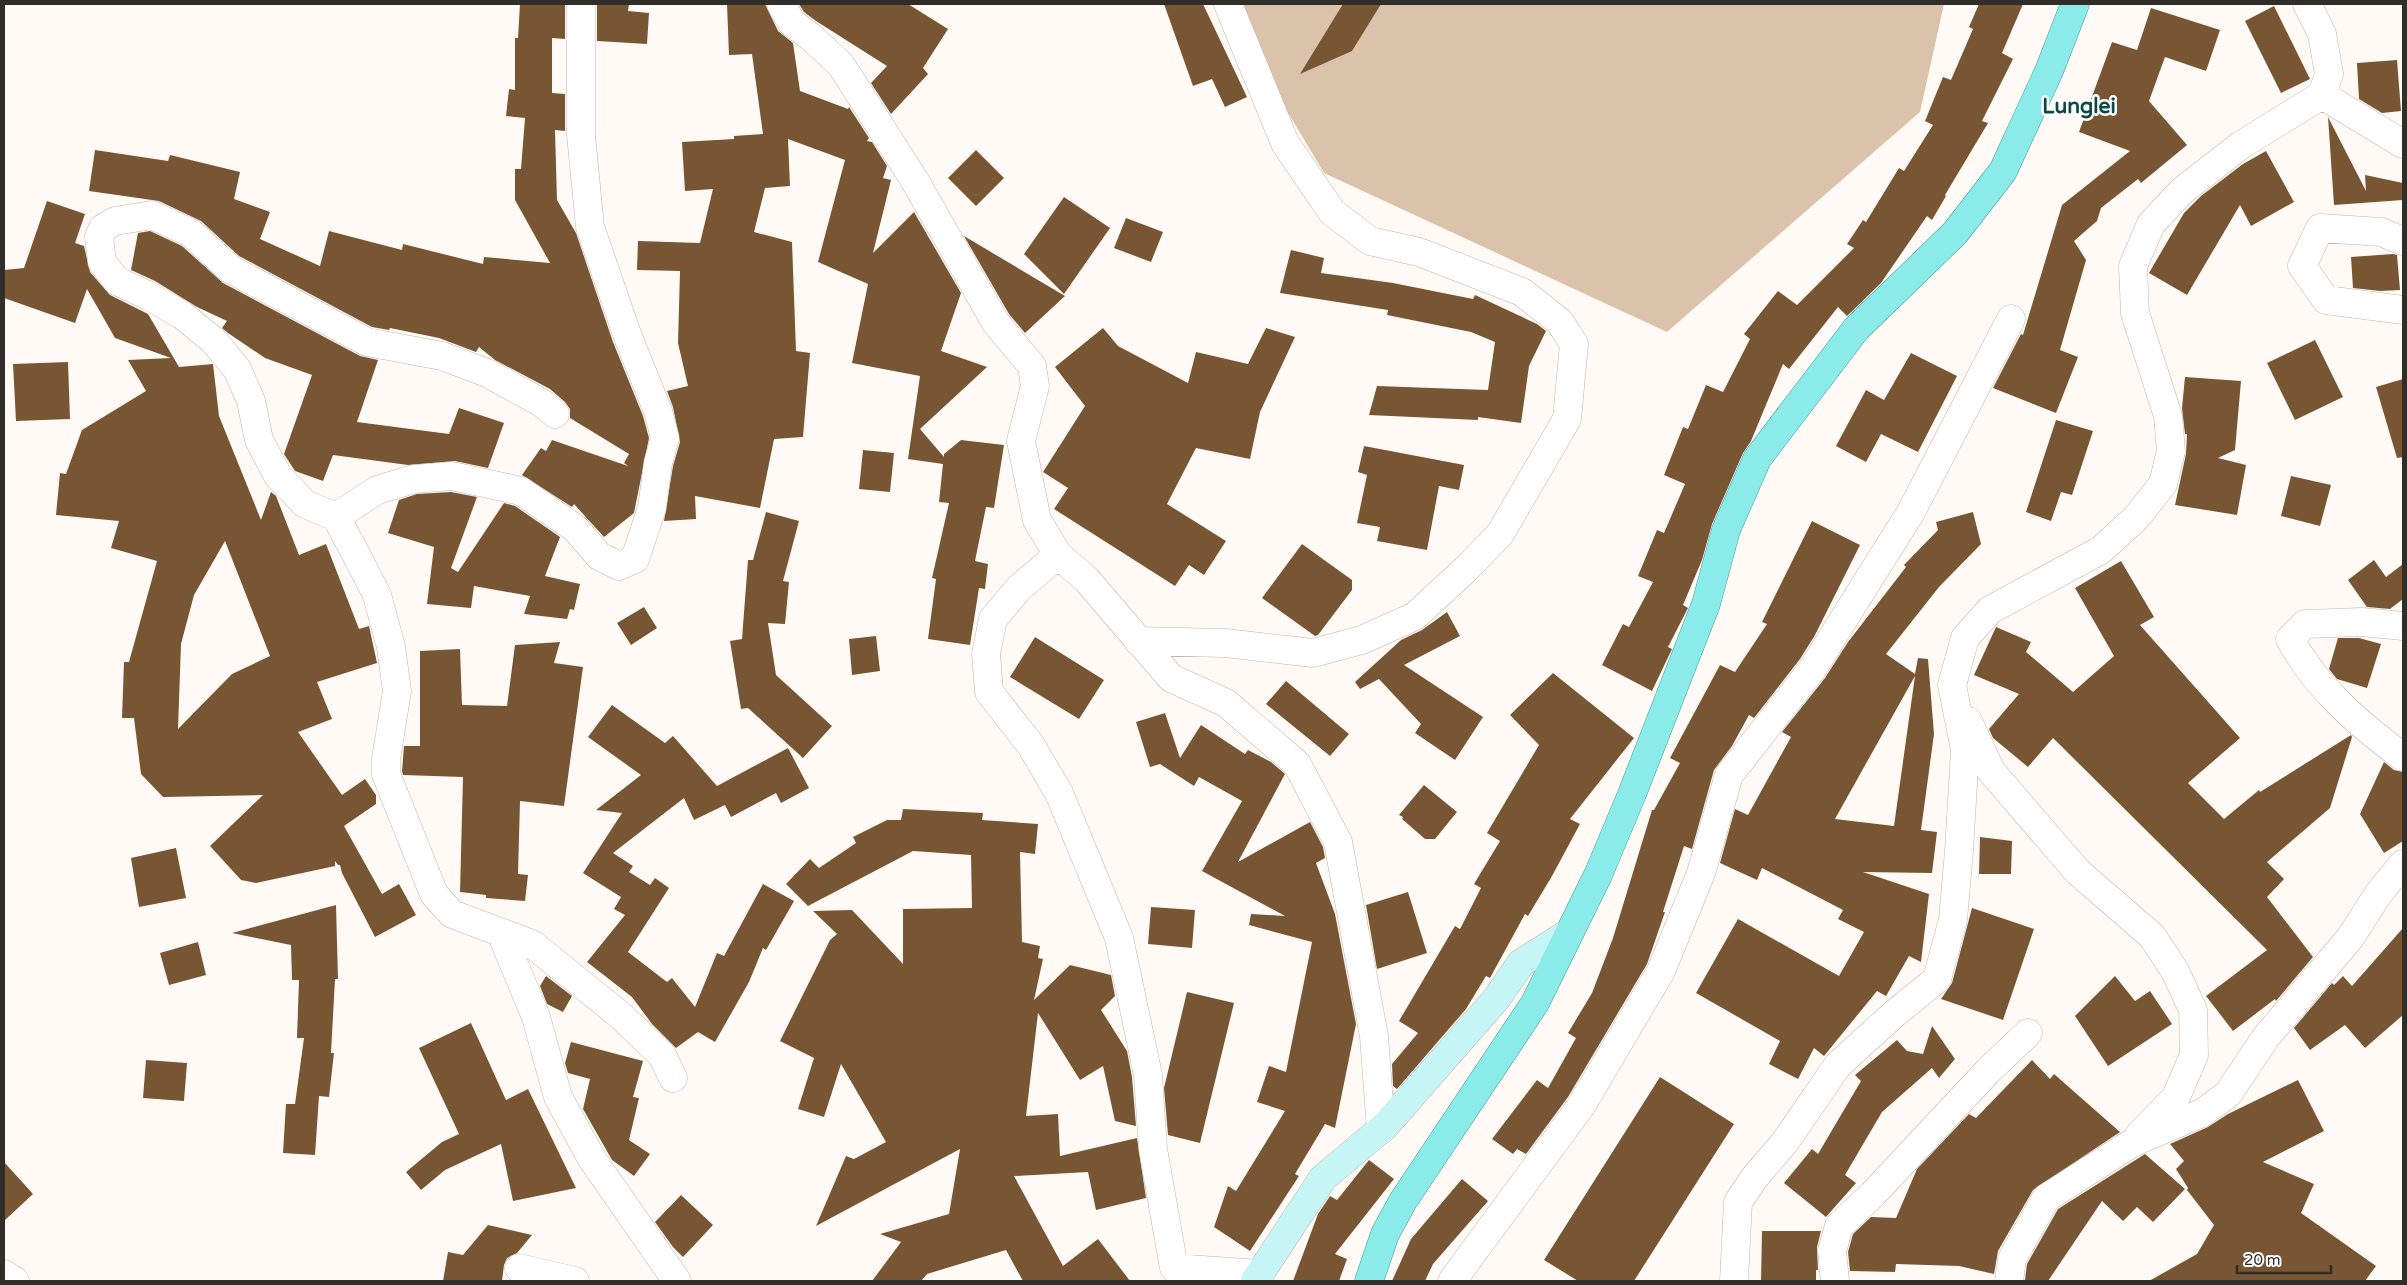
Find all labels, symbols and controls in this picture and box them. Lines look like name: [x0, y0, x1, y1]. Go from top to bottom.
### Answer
district label: Lunglei: [2042, 94, 2116, 119]
scale bar: [2237, 1242, 2331, 1274]
text: 20 m: [2244, 1251, 2281, 1269]

